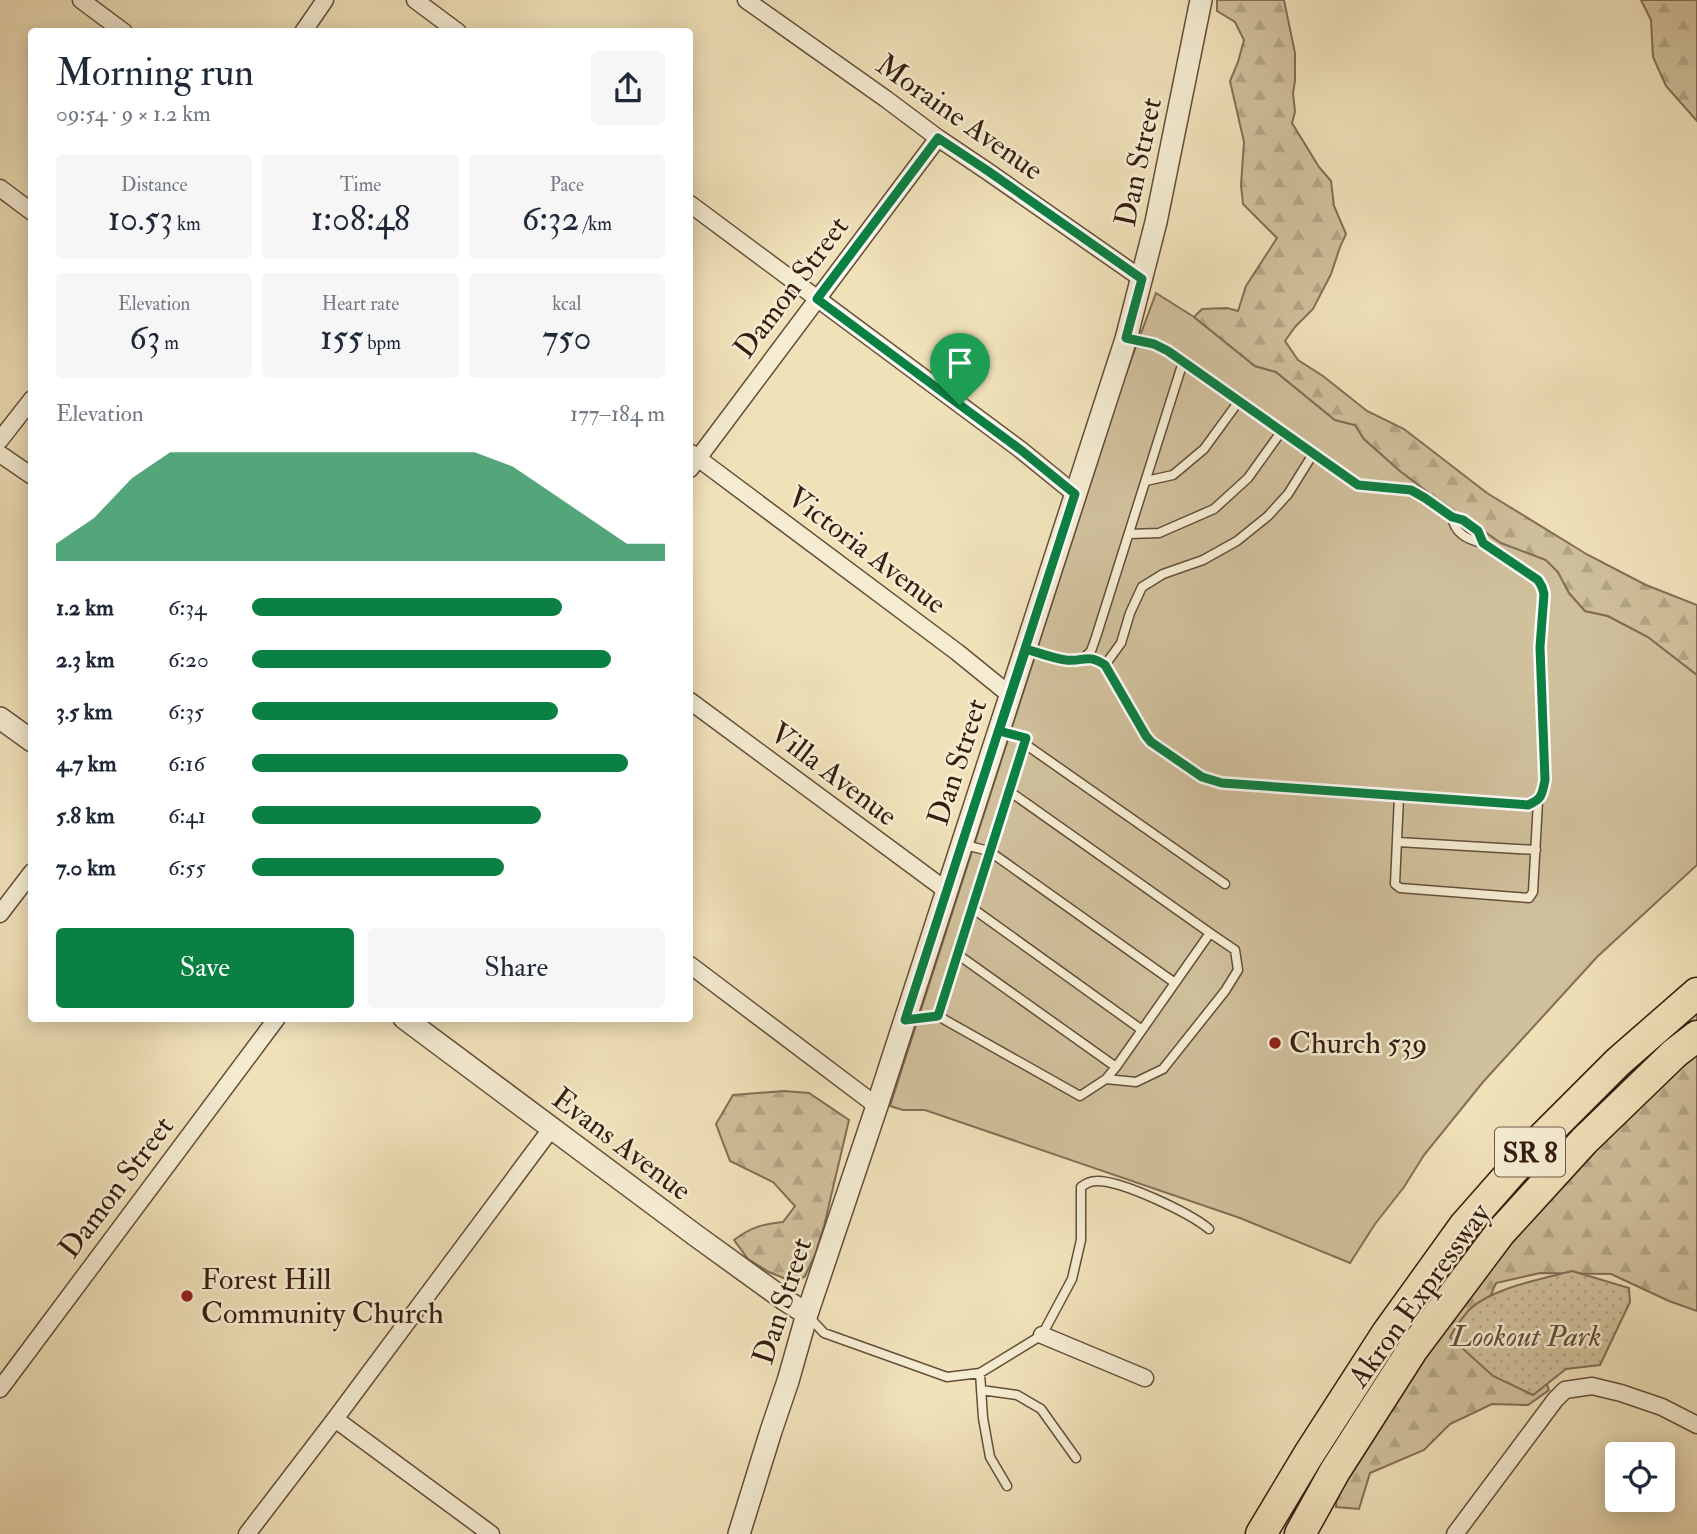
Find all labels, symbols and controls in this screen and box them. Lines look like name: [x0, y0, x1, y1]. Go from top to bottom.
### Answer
street label: Moraine Avenue: [869, 46, 1050, 189]
text: Morning run: [56, 49, 254, 97]
button: share: [591, 51, 665, 125]
street label: Dan Street: [1107, 94, 1170, 230]
text: 09:54 · 9 × 1.2 km: [56, 99, 211, 128]
text: Distance: [121, 173, 187, 197]
text: Time: [340, 173, 381, 197]
text: Pace: [550, 173, 584, 197]
text: 10.53: [108, 197, 173, 241]
text: 1:08:48: [311, 197, 410, 241]
text: 6:32: [522, 197, 579, 241]
street label: Damon Street: [726, 209, 857, 366]
text: km: [173, 212, 201, 236]
text: /km: [579, 212, 612, 236]
text: Elevation: [118, 292, 190, 316]
text: Heart rate: [322, 292, 399, 316]
text: kcal: [552, 292, 581, 316]
text: 63: [129, 316, 160, 360]
text: 155: [320, 316, 363, 360]
text: 750: [542, 316, 591, 360]
text: m: [160, 331, 179, 355]
text: bpm: [363, 331, 401, 355]
pin: [930, 333, 990, 405]
icon: arrive: [941, 344, 979, 382]
text: Elevation: [56, 399, 144, 428]
text: 177–184 m: [570, 399, 665, 428]
street label: Victoria Avenue: [780, 479, 954, 622]
text: 1.2 km: [56, 593, 114, 622]
text: 6:34: [168, 593, 206, 622]
text: 2.3 km: [56, 645, 115, 674]
text: 6:20: [168, 645, 209, 674]
street label: Dan Street: [920, 694, 995, 830]
text: 3.5 km: [56, 697, 113, 726]
text: 6:35: [168, 697, 204, 726]
street label: Villa Avenue: [763, 714, 905, 834]
text: 4.7 km: [56, 749, 117, 778]
text: 6:16: [168, 749, 205, 778]
text: 5.8 km: [56, 801, 115, 830]
text: 6:41: [168, 801, 206, 830]
text: 7.0 km: [56, 853, 116, 882]
text: 6:55: [168, 853, 206, 882]
button: Save: [56, 928, 354, 1008]
button: Share: [368, 928, 665, 1008]
place label: Church 539: [1289, 1025, 1427, 1062]
marker: Church 539: [1267, 1035, 1283, 1051]
street label: Evans Avenue: [545, 1080, 699, 1209]
street label: Damon Street: [51, 1109, 182, 1266]
road number: SR 8: [1495, 1128, 1565, 1176]
street label: Akron Expressway: [1340, 1195, 1499, 1395]
street label: Dan Street: [745, 1233, 820, 1369]
place label: Forest Hill Community Church: [201, 1261, 444, 1332]
marker: Forest Hill Community Church: [179, 1288, 195, 1304]
park label: Lookout Park: [1450, 1318, 1601, 1355]
map controls: [1605, 1442, 1675, 1512]
button: locate: [1605, 1442, 1675, 1512]

